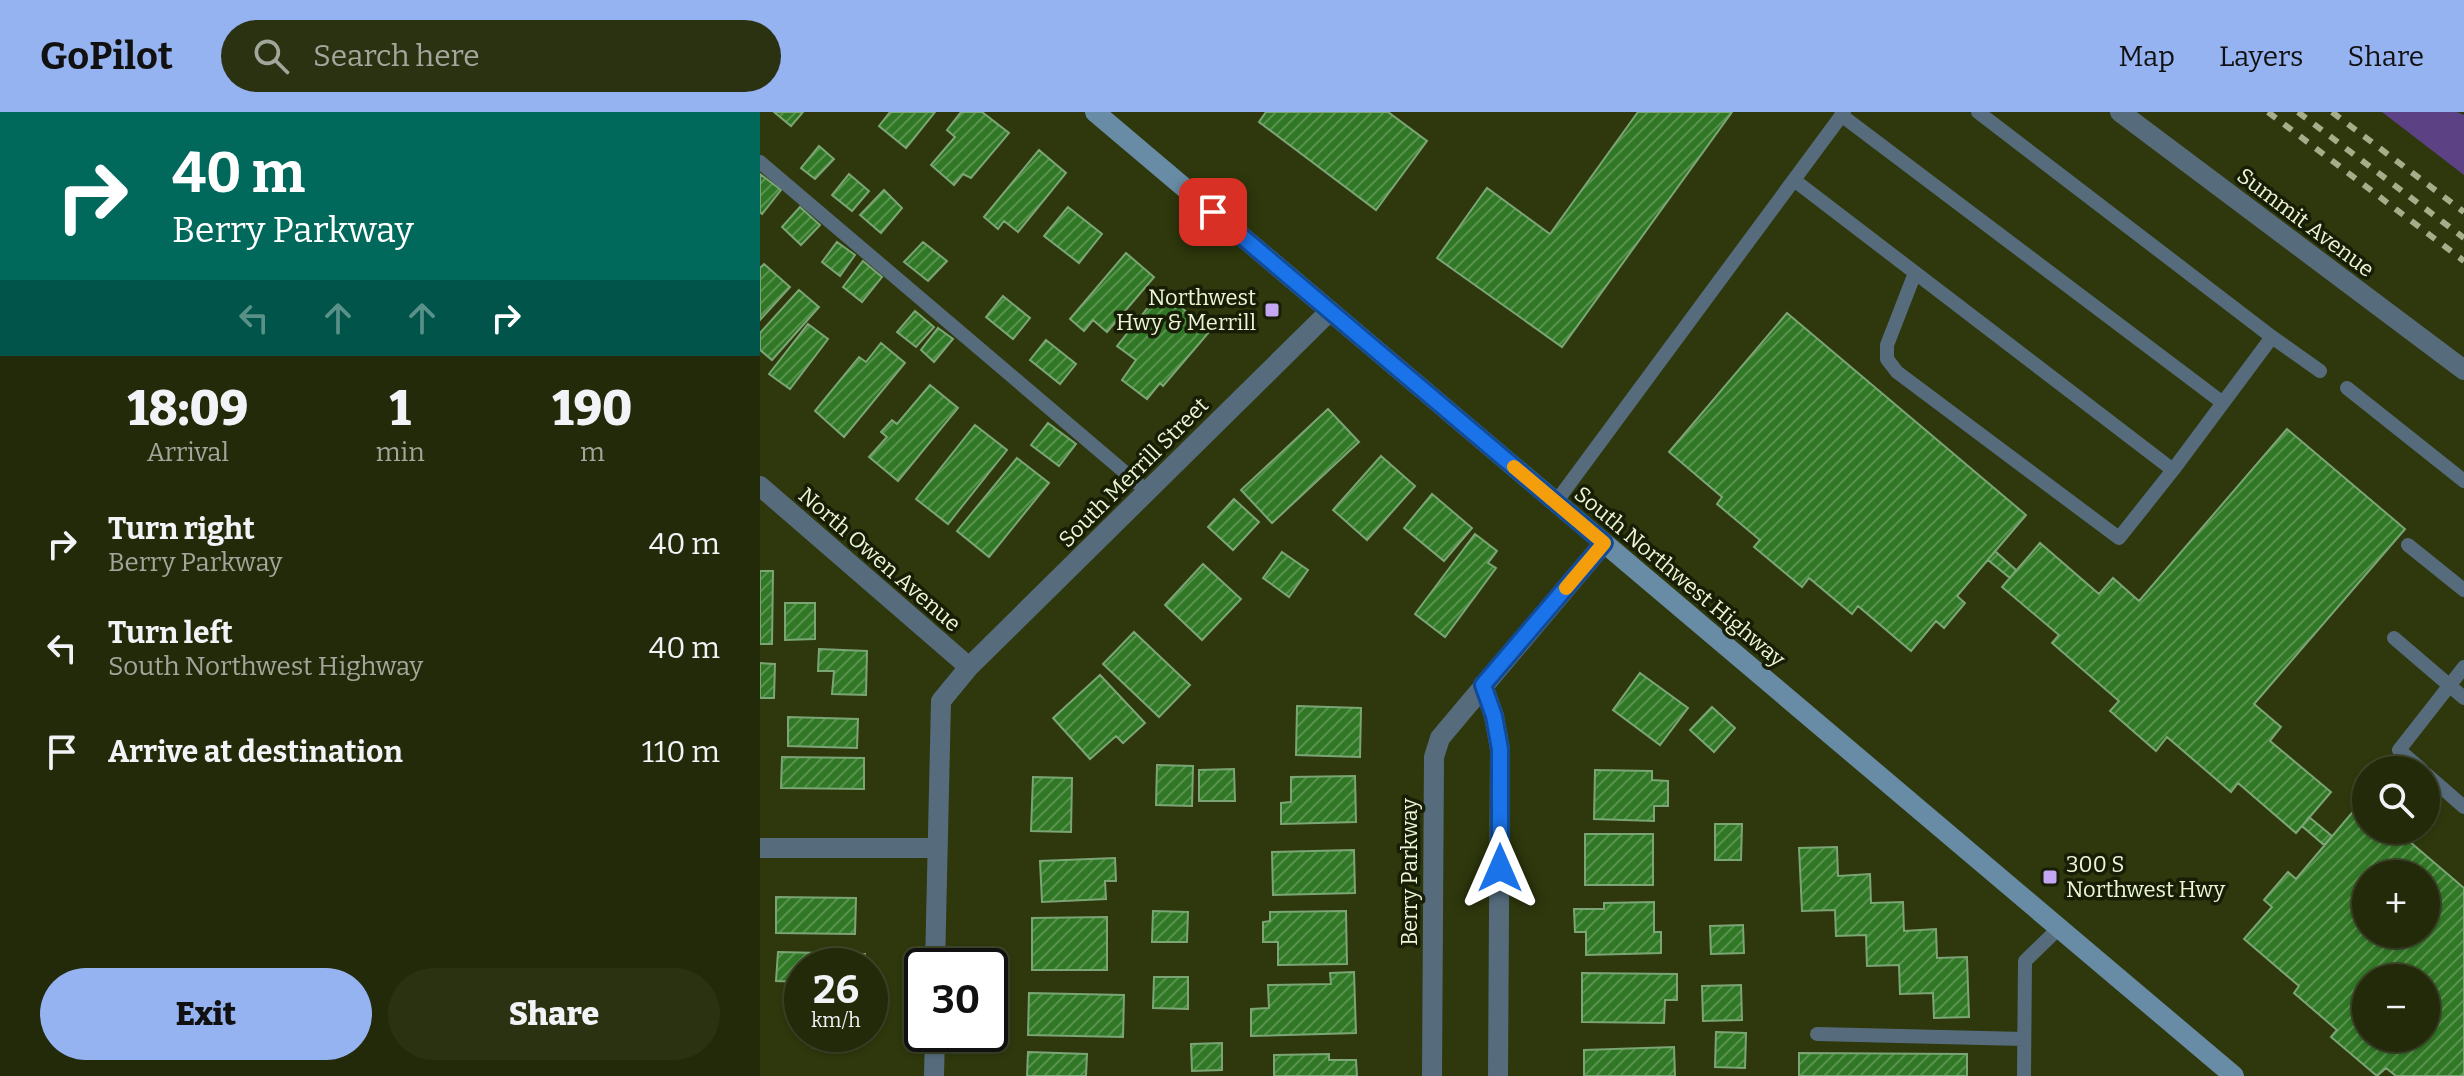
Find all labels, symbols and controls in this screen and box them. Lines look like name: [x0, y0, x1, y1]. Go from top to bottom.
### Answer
search box: [221, 20, 781, 92]
text: GoPilot: [40, 33, 173, 79]
icon: search: [249, 34, 293, 78]
text: Search here: [313, 38, 480, 74]
text: Map: [2118, 40, 2175, 73]
text: Layers: [2219, 40, 2303, 73]
text: Share: [2347, 40, 2424, 73]
text: 40 m: [172, 140, 305, 207]
icon: right: [40, 144, 144, 248]
street label: Summit Avenue: [2232, 162, 2380, 283]
pin: [1179, 178, 1247, 246]
icon: arrive: [1191, 190, 1235, 234]
text: Berry Parkway: [172, 208, 414, 252]
place label: Northwest Hwy & Merrill: [1116, 284, 1256, 336]
icon: left: [232, 296, 276, 340]
icon: ahead: [316, 296, 360, 340]
icon: ahead: [400, 296, 444, 340]
icon: right: [484, 296, 528, 340]
marker: Northwest Hwy & Merrill: [1263, 301, 1281, 319]
text: 18:09: [128, 380, 248, 438]
text: 1: [390, 380, 411, 438]
text: 190: [552, 380, 632, 438]
street label: South Merrill Street: [1053, 392, 1214, 553]
text: Arrival: [147, 437, 229, 468]
text: min: [376, 437, 425, 468]
text: m: [580, 437, 605, 468]
street label: South Northwest Highway: [1569, 480, 1791, 673]
street label: North Owen Avenue: [793, 482, 966, 637]
text: Turn right: [108, 511, 255, 547]
icon: right: [40, 522, 84, 566]
text: 40 m: [649, 526, 720, 562]
text: Berry Parkway: [108, 547, 283, 578]
text: Turn left: [108, 615, 233, 651]
icon: left: [40, 626, 84, 670]
text: 40 m: [649, 630, 720, 666]
text: South Northwest Highway: [108, 651, 423, 682]
icon: arrive: [40, 730, 84, 774]
text: Arrive at destination: [108, 734, 403, 770]
text: 110 m: [642, 734, 720, 770]
map controls: [2352, 756, 2440, 1052]
button: search: [2352, 756, 2440, 844]
street label: Berry Parkway: [1396, 798, 1423, 946]
position arrow: [1458, 826, 1542, 910]
place label: 300 S Northwest Hwy: [2066, 851, 2225, 903]
button: +: [2352, 860, 2440, 948]
marker: 300 S Northwest Hwy: [2041, 868, 2059, 886]
speed limit sign: 30: [904, 948, 1008, 1052]
button: −: [2352, 964, 2440, 1052]
text: 26: [813, 966, 859, 1014]
button: Exit: [40, 968, 372, 1060]
button: Share: [388, 968, 720, 1060]
text: km/h: [811, 1008, 861, 1032]

